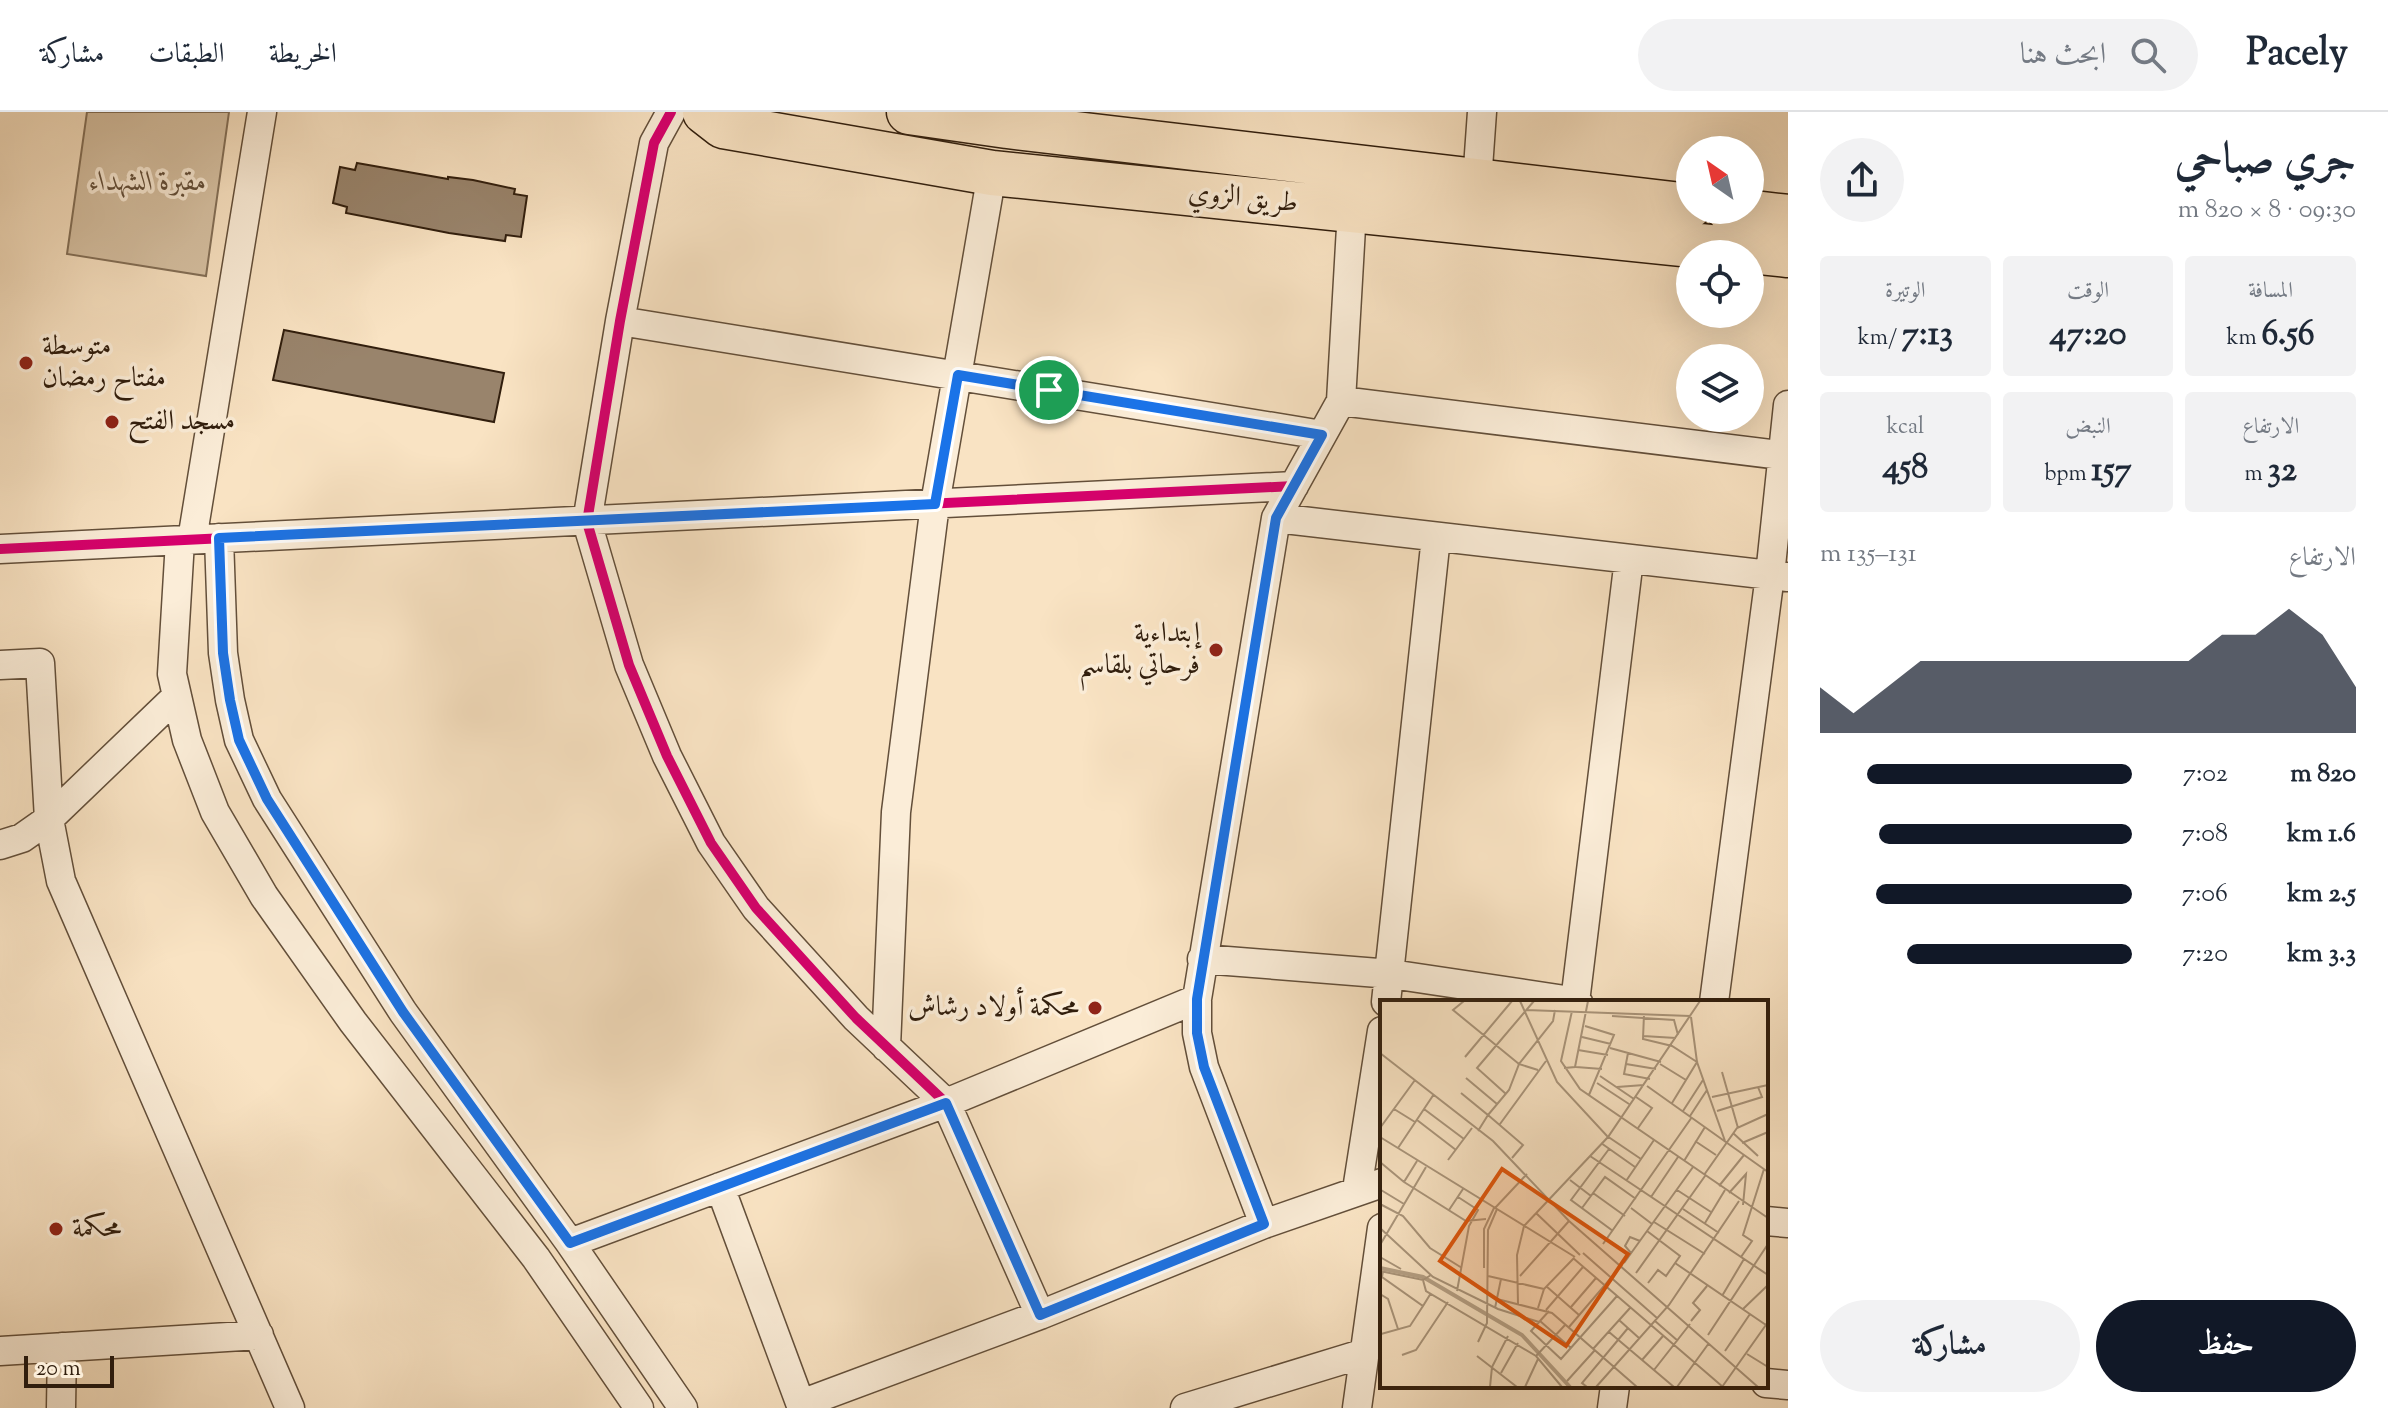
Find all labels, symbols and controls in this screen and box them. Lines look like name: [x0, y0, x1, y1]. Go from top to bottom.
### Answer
search box: [1638, 19, 2198, 91]
text: Pacely: [2246, 28, 2348, 82]
icon: search: [2126, 33, 2170, 77]
text: ابحث هنا: [2020, 34, 2106, 77]
text: مشاركة: [40, 35, 104, 75]
text: الطبقات: [148, 35, 225, 75]
text: الخريطة: [269, 35, 337, 75]
text: جري صباحي: [2175, 130, 2356, 193]
north arrow: [1676, 136, 1764, 224]
map controls: [1676, 136, 1764, 432]
button: share: [1820, 138, 1904, 222]
park label: مقبرة الشهداء: [89, 163, 207, 203]
street label: طريق الزوي: [1186, 173, 1300, 225]
text: 09:30 · 8 × 820 m: [2178, 192, 2356, 229]
button: locate: [1676, 240, 1764, 328]
text: الوتيرة: [1885, 276, 1926, 308]
text: الوقت: [2067, 276, 2109, 308]
text: المسافة: [2248, 276, 2293, 308]
text: 7:13: [1902, 311, 1953, 360]
text: 47:20: [2050, 311, 2126, 360]
text: 6.56: [2261, 311, 2315, 360]
text: /km: [1858, 323, 1902, 355]
text: km: [2227, 323, 2261, 355]
place label: متوسطة مفتاح رمضان: [42, 327, 166, 402]
button: layers: [1676, 344, 1764, 432]
marker: متوسطة مفتاح رمضان: [17, 354, 35, 372]
pin: [1015, 356, 1083, 424]
icon: arrive: [1027, 368, 1071, 412]
place label: مسجد الفتح: [128, 402, 235, 444]
text: kcal: [1886, 412, 1924, 444]
text: النبض: [2065, 412, 2111, 444]
text: الارتفاع: [2242, 412, 2299, 444]
marker: مسجد الفتح: [103, 413, 121, 431]
text: 458: [1882, 444, 1928, 493]
text: 157: [2091, 447, 2132, 496]
text: 32: [2267, 447, 2297, 496]
text: bpm: [2044, 459, 2091, 491]
text: m: [2244, 459, 2267, 491]
text: 131–135 m: [1820, 536, 1917, 573]
text: الارتفاع: [2289, 540, 2356, 577]
place label: إبتداءية فرحاتي بلقاسم: [1079, 614, 1202, 691]
marker: إبتداءية فرحاتي بلقاسم: [1207, 641, 1225, 659]
text: 7:02: [2183, 756, 2228, 793]
text: 820 m: [2290, 756, 2356, 793]
text: 7:08: [2182, 816, 2228, 853]
text: 1.6 km: [2287, 816, 2356, 853]
text: 7:06: [2182, 876, 2228, 913]
text: 2.5 km: [2287, 876, 2356, 913]
text: 7:20: [2182, 936, 2228, 973]
text: 3.3 km: [2287, 936, 2356, 973]
place label: محكمة أولاد رشاش: [908, 986, 1079, 1028]
marker: محكمة أولاد رشاش: [1086, 999, 1104, 1017]
inset map: [1380, 1000, 1768, 1388]
place label: محكمة: [72, 1209, 121, 1249]
marker: محكمة: [47, 1220, 65, 1238]
button: مشاركة: [1820, 1300, 2080, 1392]
button: حفظ: [2096, 1300, 2356, 1392]
scale bar: [24, 1352, 114, 1388]
text: 20 m: [36, 1354, 81, 1386]

